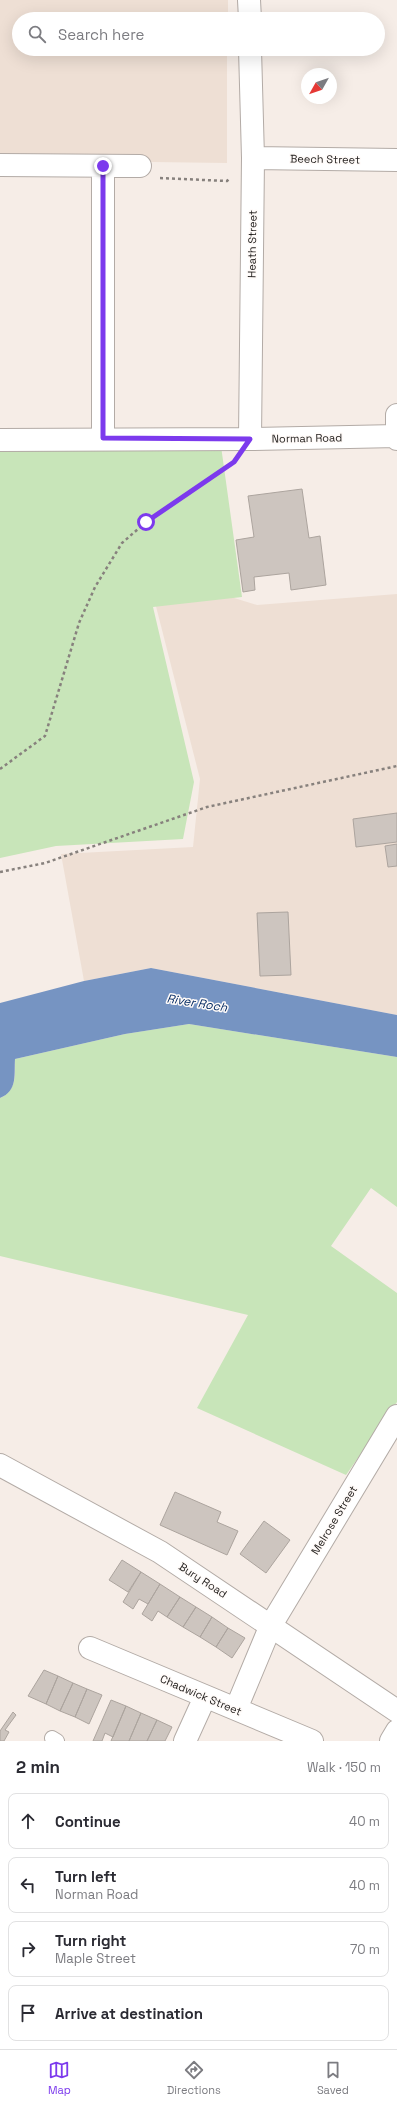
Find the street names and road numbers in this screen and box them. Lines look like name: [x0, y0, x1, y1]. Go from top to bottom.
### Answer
street label: Beech Street: [290, 151, 360, 167]
street label: Heath Street: [244, 210, 260, 278]
street label: Norman Road: [272, 430, 342, 446]
street label: Melrose Street: [308, 1483, 360, 1557]
street label: Bury Road: [176, 1559, 230, 1601]
street label: Chadwick Street: [158, 1671, 244, 1719]

